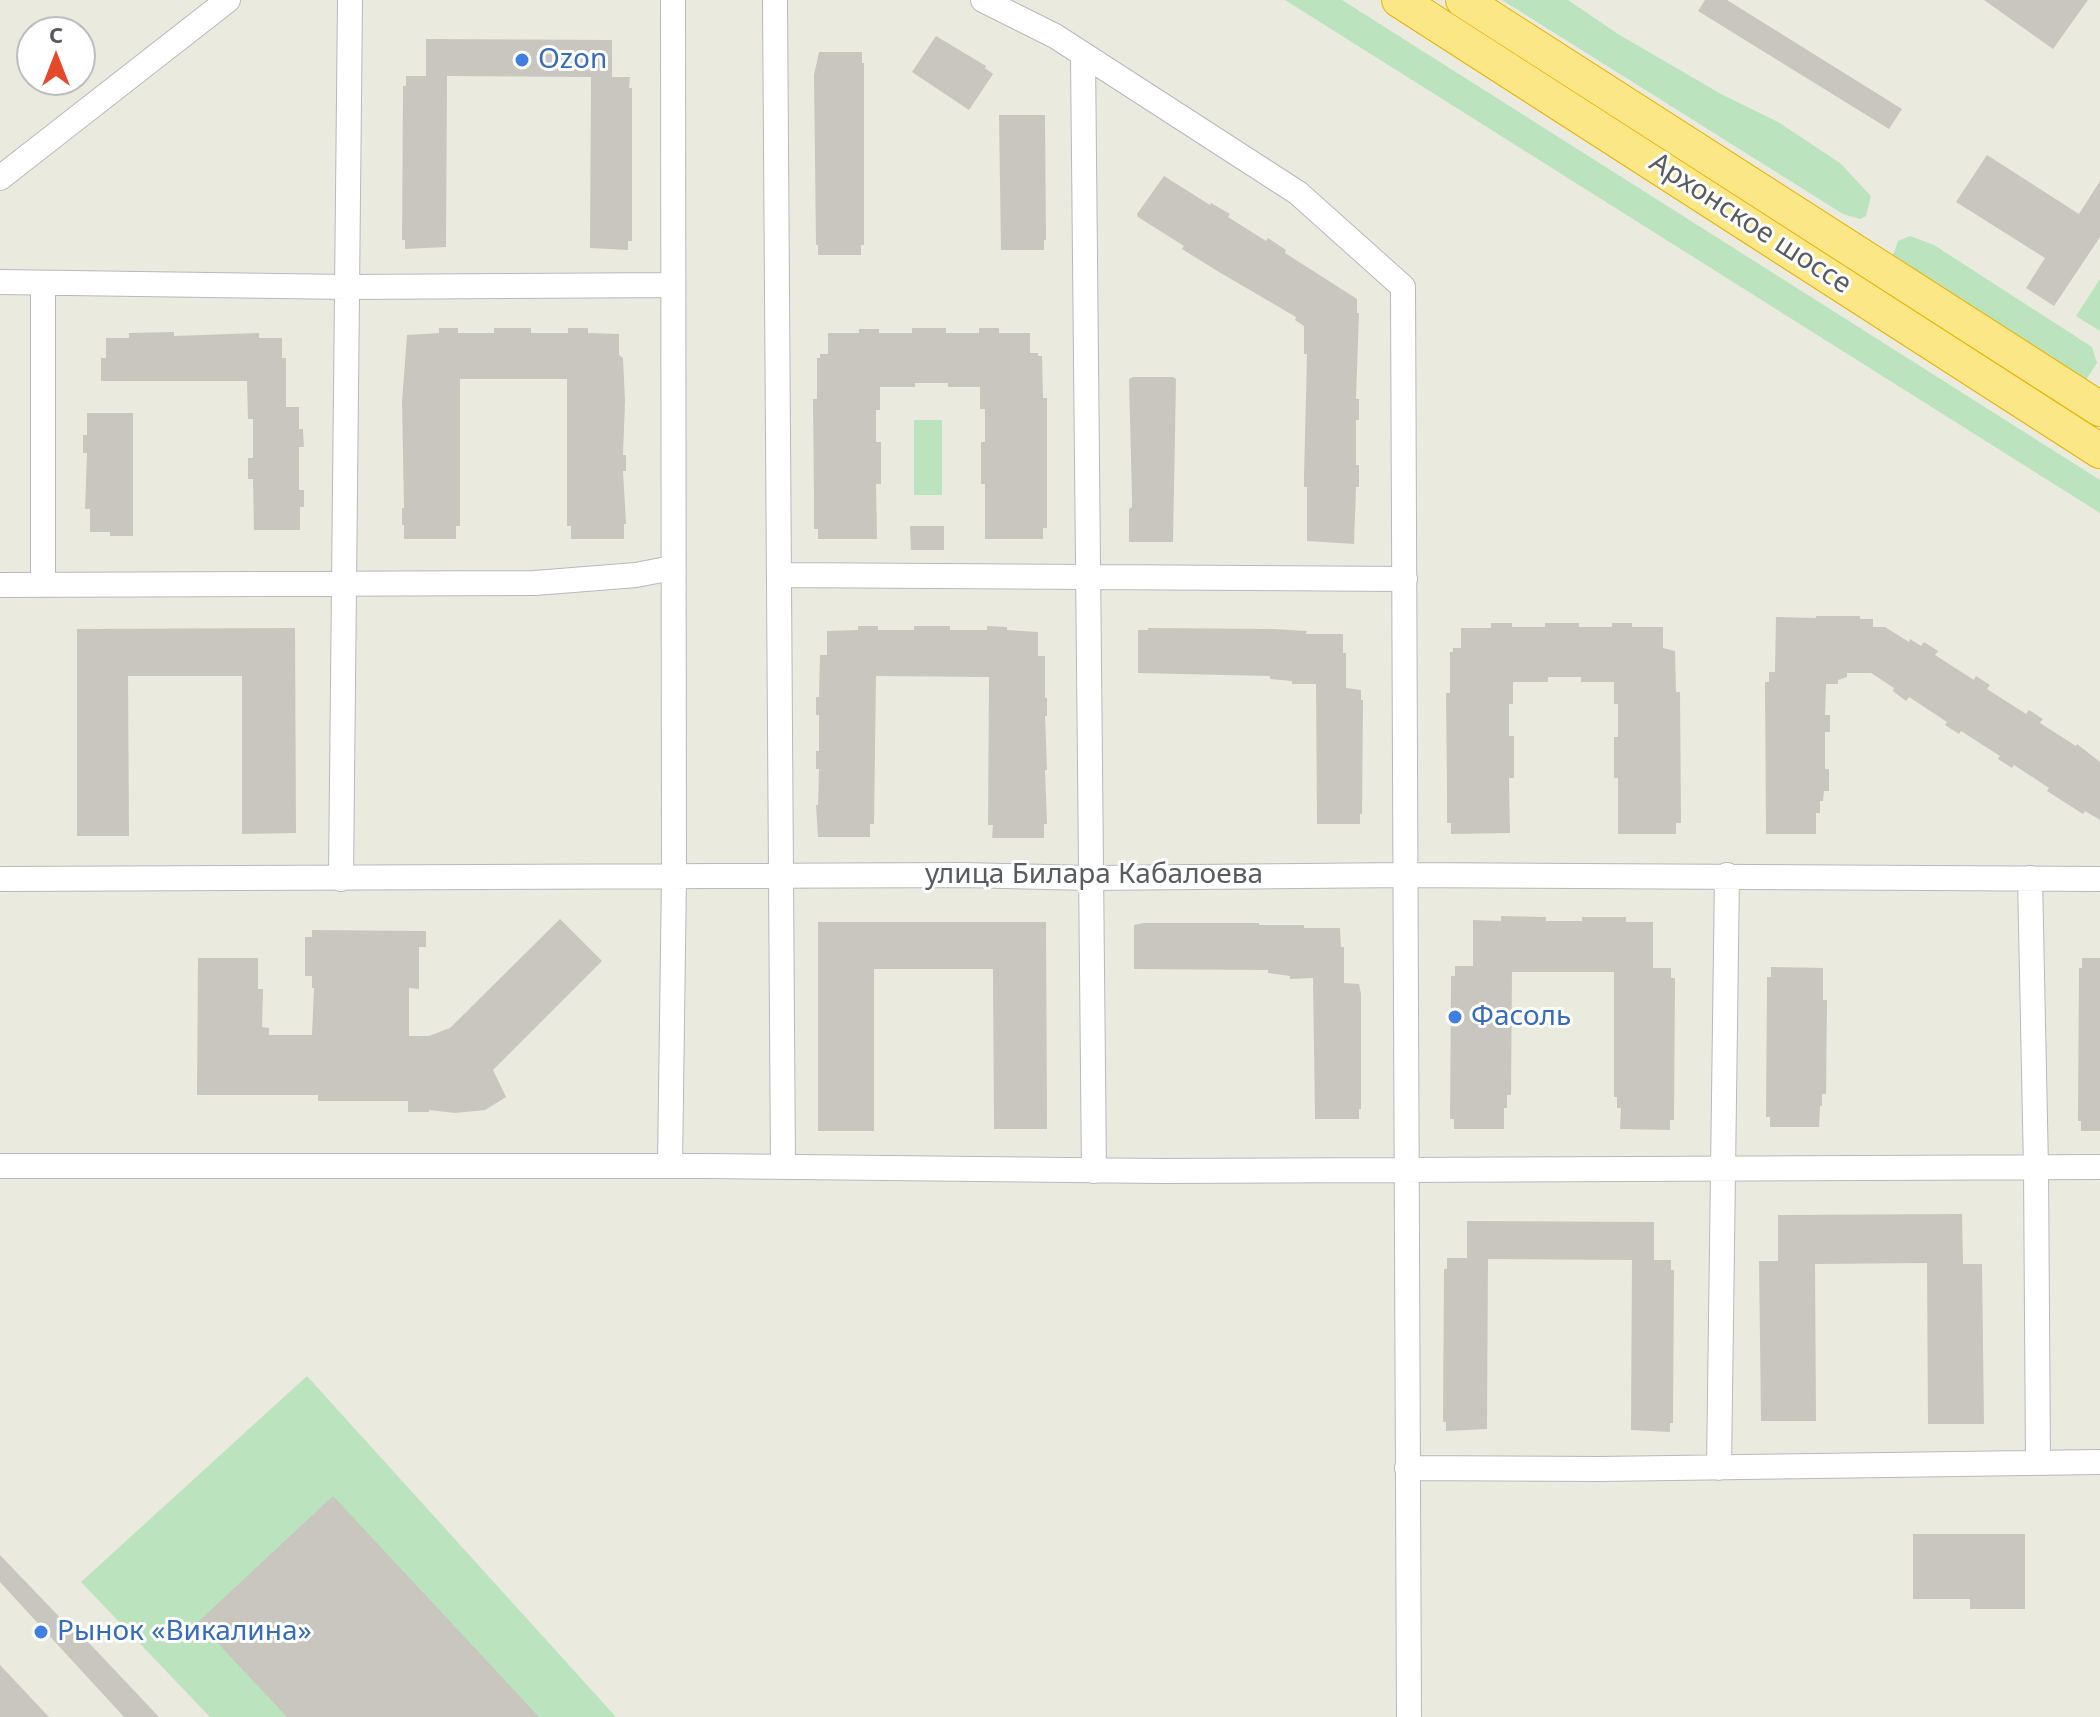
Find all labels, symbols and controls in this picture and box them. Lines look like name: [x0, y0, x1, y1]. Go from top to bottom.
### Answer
north arrow: [16, 16, 96, 96]
text: С: [49, 19, 63, 49]
place label: Ozon: [538, 43, 607, 77]
marker: Ozon: [513, 51, 531, 69]
street label: Архонское шоссе: [1643, 146, 1857, 302]
street label: улица Билара Кабалоева: [925, 858, 1263, 892]
place label: Фасоль: [1471, 1000, 1571, 1034]
marker: Фасоль: [1446, 1008, 1464, 1026]
place label: Рынок «Викалина»: [57, 1615, 312, 1649]
marker: Рынок «Викалина»: [32, 1623, 50, 1641]

